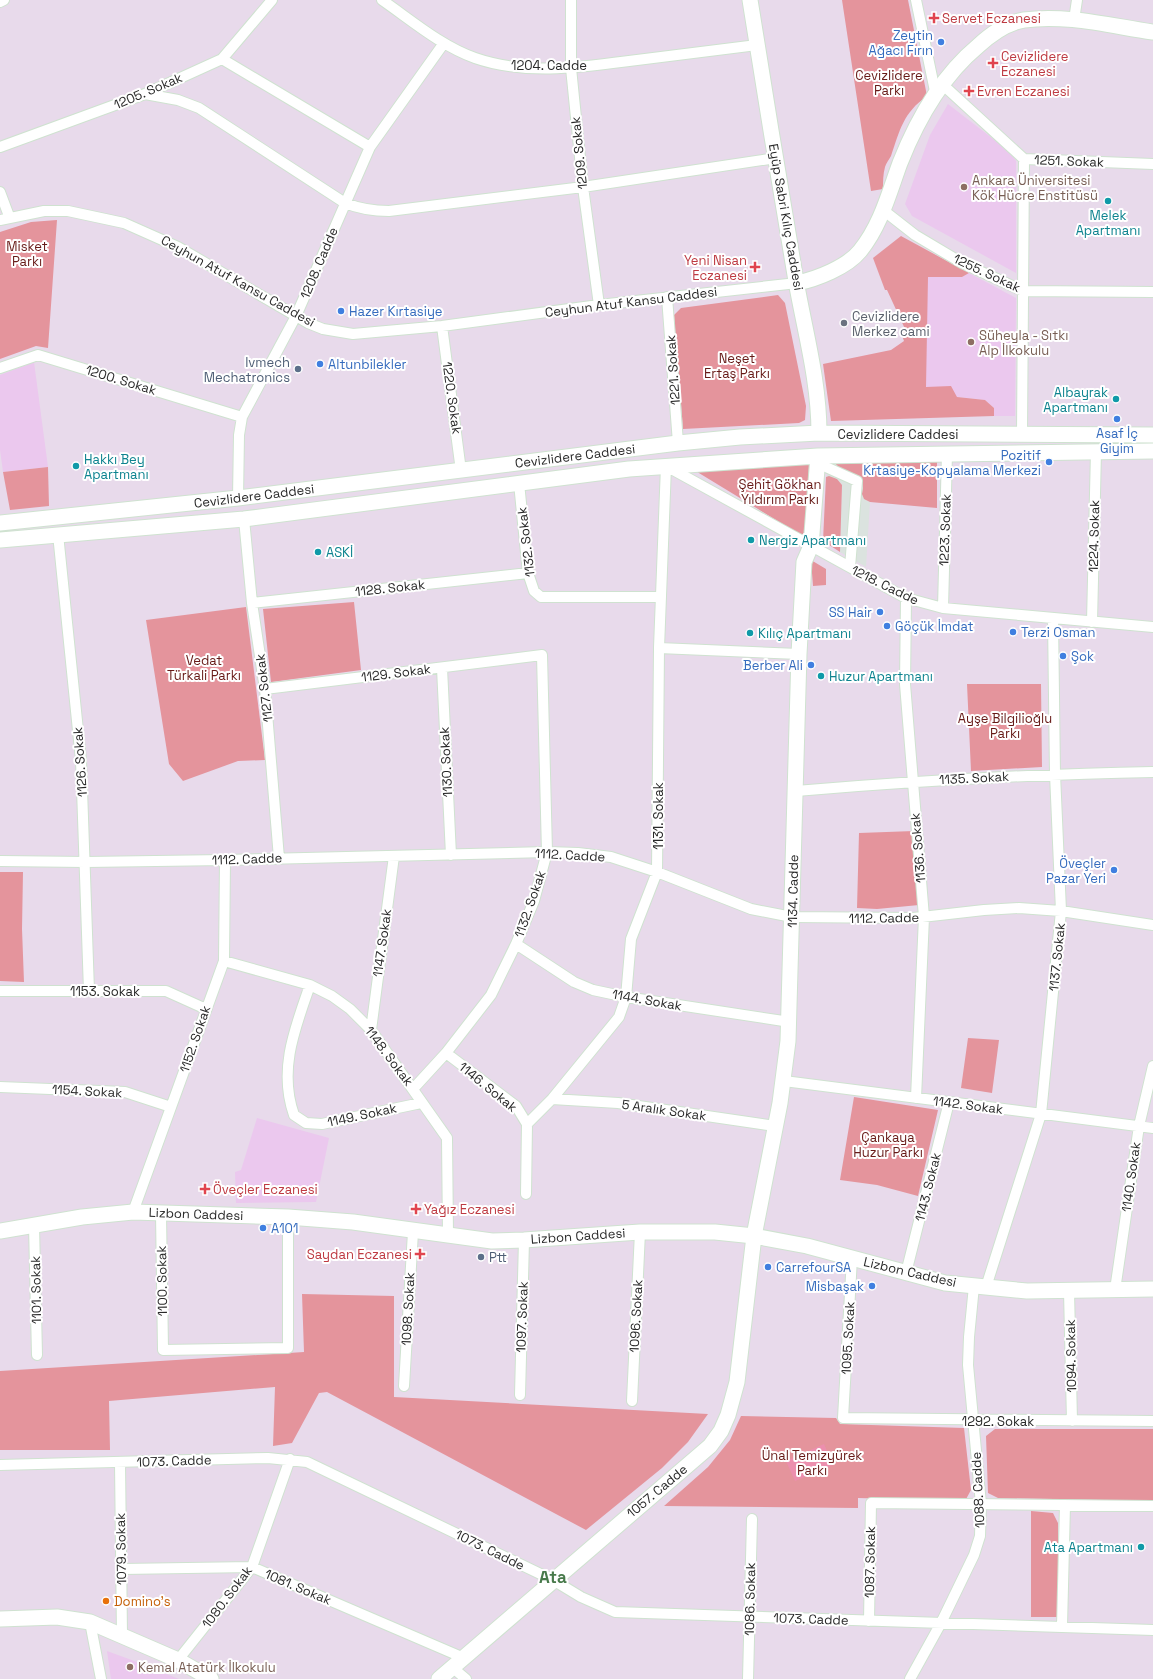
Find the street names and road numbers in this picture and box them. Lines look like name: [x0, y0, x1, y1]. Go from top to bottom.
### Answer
street label: 1204. Cadde: [511, 57, 587, 74]
street label: 1205. Sokak: [111, 69, 185, 113]
street label: 1209. Sokak: [567, 116, 591, 190]
street label: Eyüp Sabri Kılıç Caddesi: [765, 142, 807, 292]
street label: 1251. Sokak: [1034, 151, 1104, 171]
street label: 1208. Cadde: [296, 225, 342, 301]
street label: Ceyhun Atuf Kansu Caddesi: [158, 231, 318, 331]
street label: 1255. Sokak: [951, 250, 1023, 296]
street label: Ceyhun Atuf Kansu Caddesi: [544, 283, 718, 321]
street label: 1221. Sokak: [662, 334, 684, 406]
street label: 1200. Sokak: [83, 361, 159, 399]
street label: 1220. Sokak: [439, 361, 465, 435]
street label: Cevizlidere Caddesi: [837, 426, 959, 443]
street label: Cevizlidere Caddesi: [514, 440, 636, 472]
street label: Cevizlidere Caddesi: [193, 480, 315, 512]
street label: 1223. Sokak: [935, 494, 955, 566]
street label: 1224. Sokak: [1085, 500, 1103, 572]
street label: 1132. Sokak: [513, 506, 539, 578]
street label: 1218. Cadde: [848, 561, 922, 609]
street label: 1128. Sokak: [354, 576, 426, 600]
street label: 1127. Sokak: [251, 653, 277, 723]
street label: 1129. Sokak: [360, 660, 432, 686]
street label: 1126. Sokak: [69, 726, 91, 798]
street label: 1130. Sokak: [436, 726, 456, 798]
street label: 1135. Sokak: [939, 768, 1009, 788]
street label: 1131. Sokak: [650, 782, 667, 850]
street label: 1136. Sokak: [906, 812, 930, 884]
street label: 1112. Cadde: [534, 845, 606, 865]
street label: 1112. Cadde: [212, 849, 282, 869]
street label: 1134. Cadde: [784, 854, 802, 928]
street label: 1132. Sokak: [511, 868, 549, 940]
street label: 1147. Sokak: [369, 908, 395, 978]
street label: 1112. Cadde: [849, 909, 919, 927]
street label: 1137. Sokak: [1045, 922, 1069, 992]
street label: 1153. Sokak: [70, 983, 140, 1000]
street label: 1144. Sokak: [611, 985, 683, 1015]
street label: 1152. Sokak: [176, 1003, 214, 1075]
street label: 1148. Sokak: [361, 1023, 417, 1089]
street label: 1146. Sokak: [455, 1058, 521, 1116]
street label: 1154. Sokak: [51, 1081, 123, 1101]
street label: 1142. Sokak: [932, 1092, 1004, 1118]
street label: 5 Aralık Sokak: [621, 1096, 707, 1124]
street label: 1149. Sokak: [326, 1099, 398, 1131]
street label: 1140. Sokak: [1118, 1141, 1144, 1213]
street label: 1143. Sokak: [911, 1151, 945, 1223]
street label: Lizbon Caddesi: [148, 1204, 244, 1224]
street label: Lizbon Caddesi: [530, 1224, 626, 1248]
street label: 1100. Sokak: [153, 1245, 171, 1317]
street label: Lizbon Caddesi: [862, 1253, 958, 1291]
street label: 1101. Sokak: [27, 1256, 45, 1324]
street label: 1098. Sokak: [398, 1272, 418, 1346]
street label: 1096. Sokak: [626, 1279, 646, 1353]
street label: 1097. Sokak: [512, 1281, 532, 1353]
street label: 1095. Sokak: [838, 1301, 858, 1375]
street label: 1094. Sokak: [1062, 1319, 1080, 1393]
street label: 1292. Sokak: [962, 1413, 1034, 1430]
street label: 1073. Cadde: [136, 1451, 212, 1471]
street label: 1088. Cadde: [968, 1451, 988, 1529]
street label: 1057. Cadde: [623, 1461, 691, 1521]
street label: 1079. Sokak: [112, 1513, 130, 1585]
street label: 1073. Cadde: [453, 1526, 527, 1574]
street label: 1087. Sokak: [861, 1526, 879, 1598]
street label: 1086. Sokak: [741, 1562, 759, 1636]
street label: 1080. Sokak: [198, 1563, 256, 1631]
street label: 1081. Sokak: [262, 1565, 334, 1609]
street label: 1073. Cadde: [773, 1609, 849, 1629]

